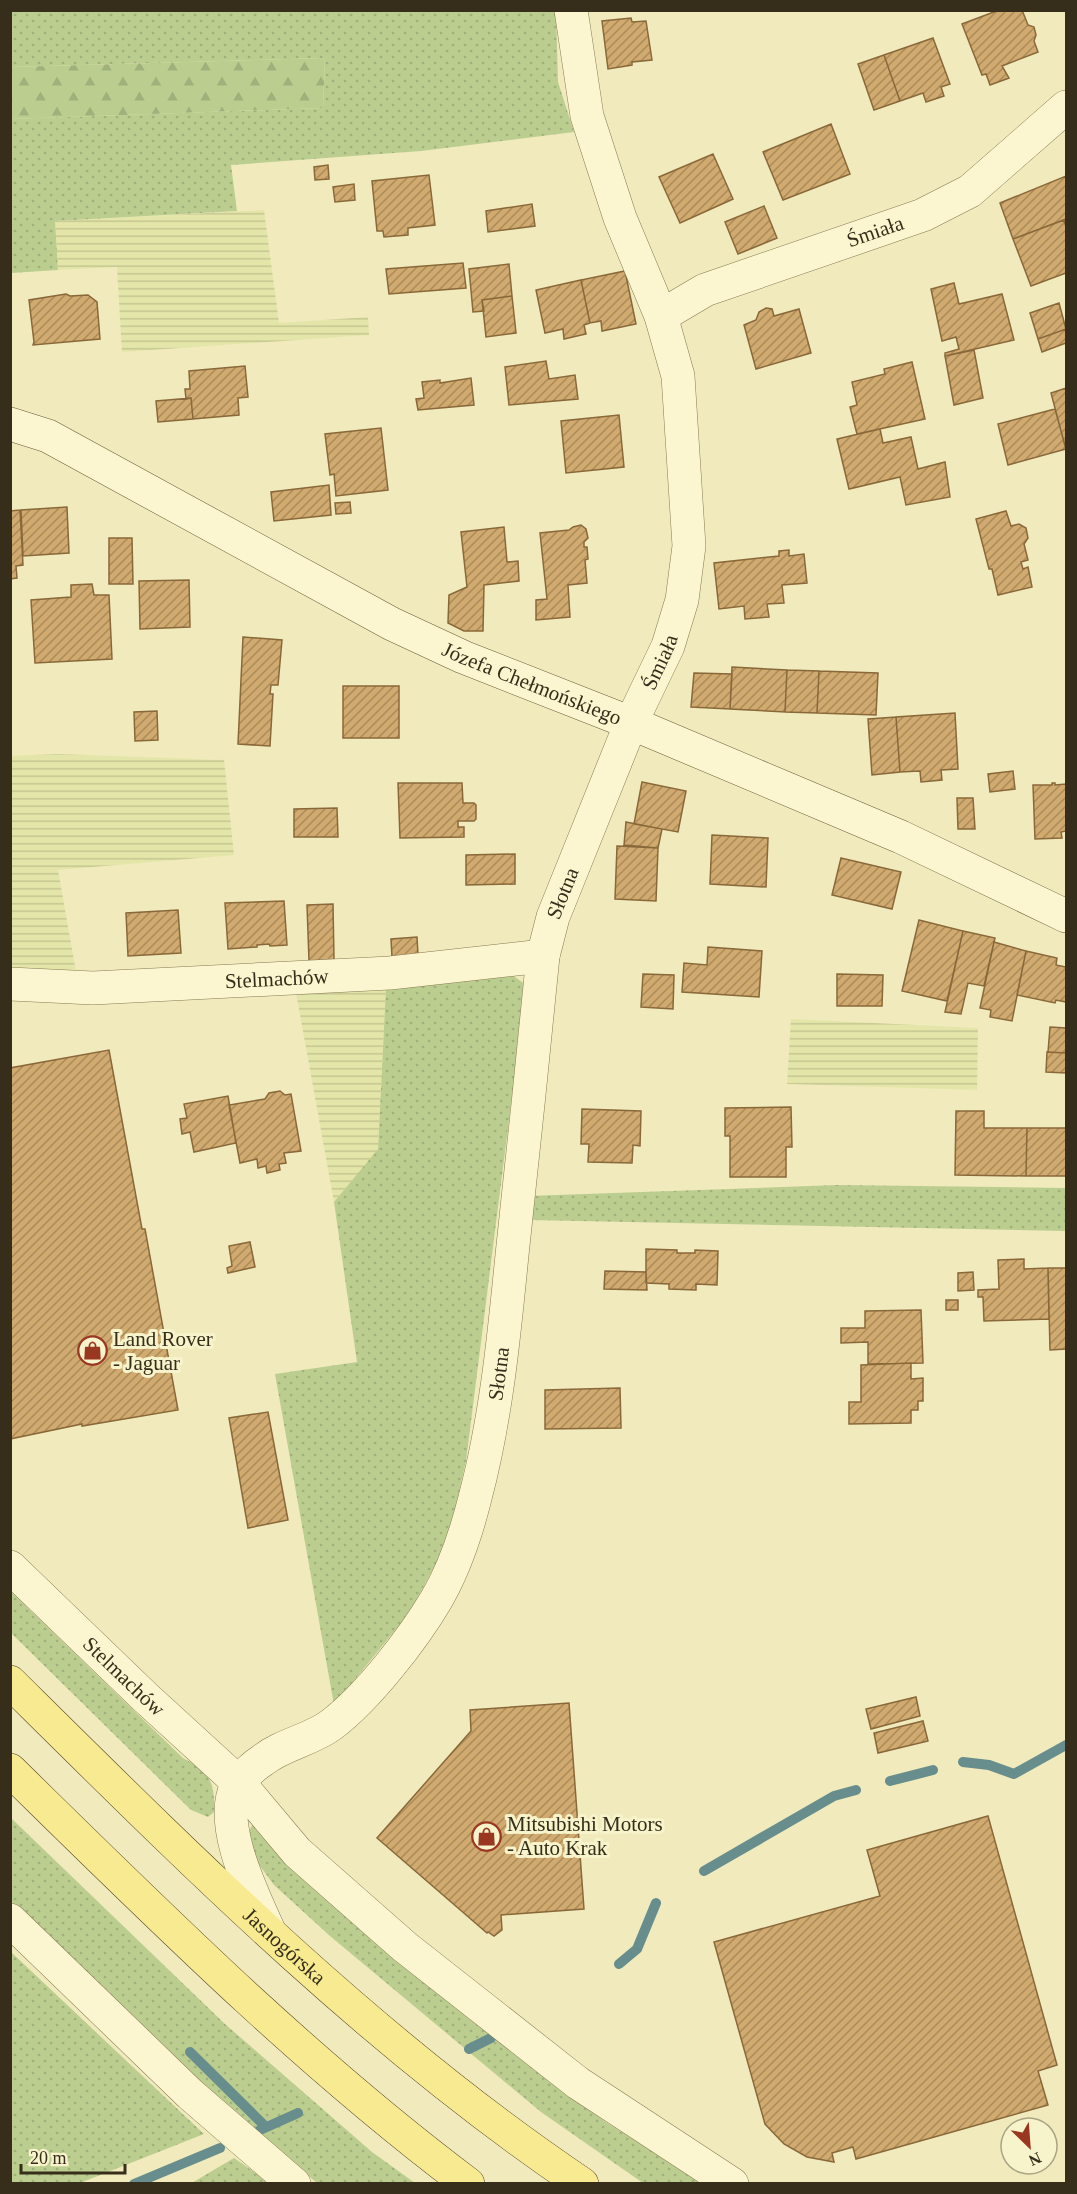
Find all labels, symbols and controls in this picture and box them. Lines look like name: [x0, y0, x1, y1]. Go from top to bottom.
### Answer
street label: Śmiała: [844, 210, 907, 252]
street label: Śmiała: [637, 631, 683, 694]
street label: Józefa Chełmońskiego: [438, 637, 625, 730]
street label: Słotna: [541, 863, 584, 923]
street label: Stelmachów: [224, 964, 330, 993]
place label: Land Rover - Jaguar: [113, 1327, 213, 1375]
shop icon: Land Rover - Jaguar: [76, 1335, 108, 1367]
street label: Słotna: [483, 1345, 514, 1402]
street label: Stelmachów: [78, 1632, 170, 1722]
place label: Mitsubishi Motors - Auto Krak: [507, 1812, 663, 1860]
shop icon: Mitsubishi Motors - Auto Krak: [470, 1820, 502, 1852]
street label: Jasnogórska: [238, 1903, 331, 1990]
north arrow: [999, 2116, 1059, 2176]
scale bar: [21, 2137, 124, 2175]
text: 20 m: [30, 2148, 67, 2168]
text: N: [1026, 2149, 1044, 2169]

